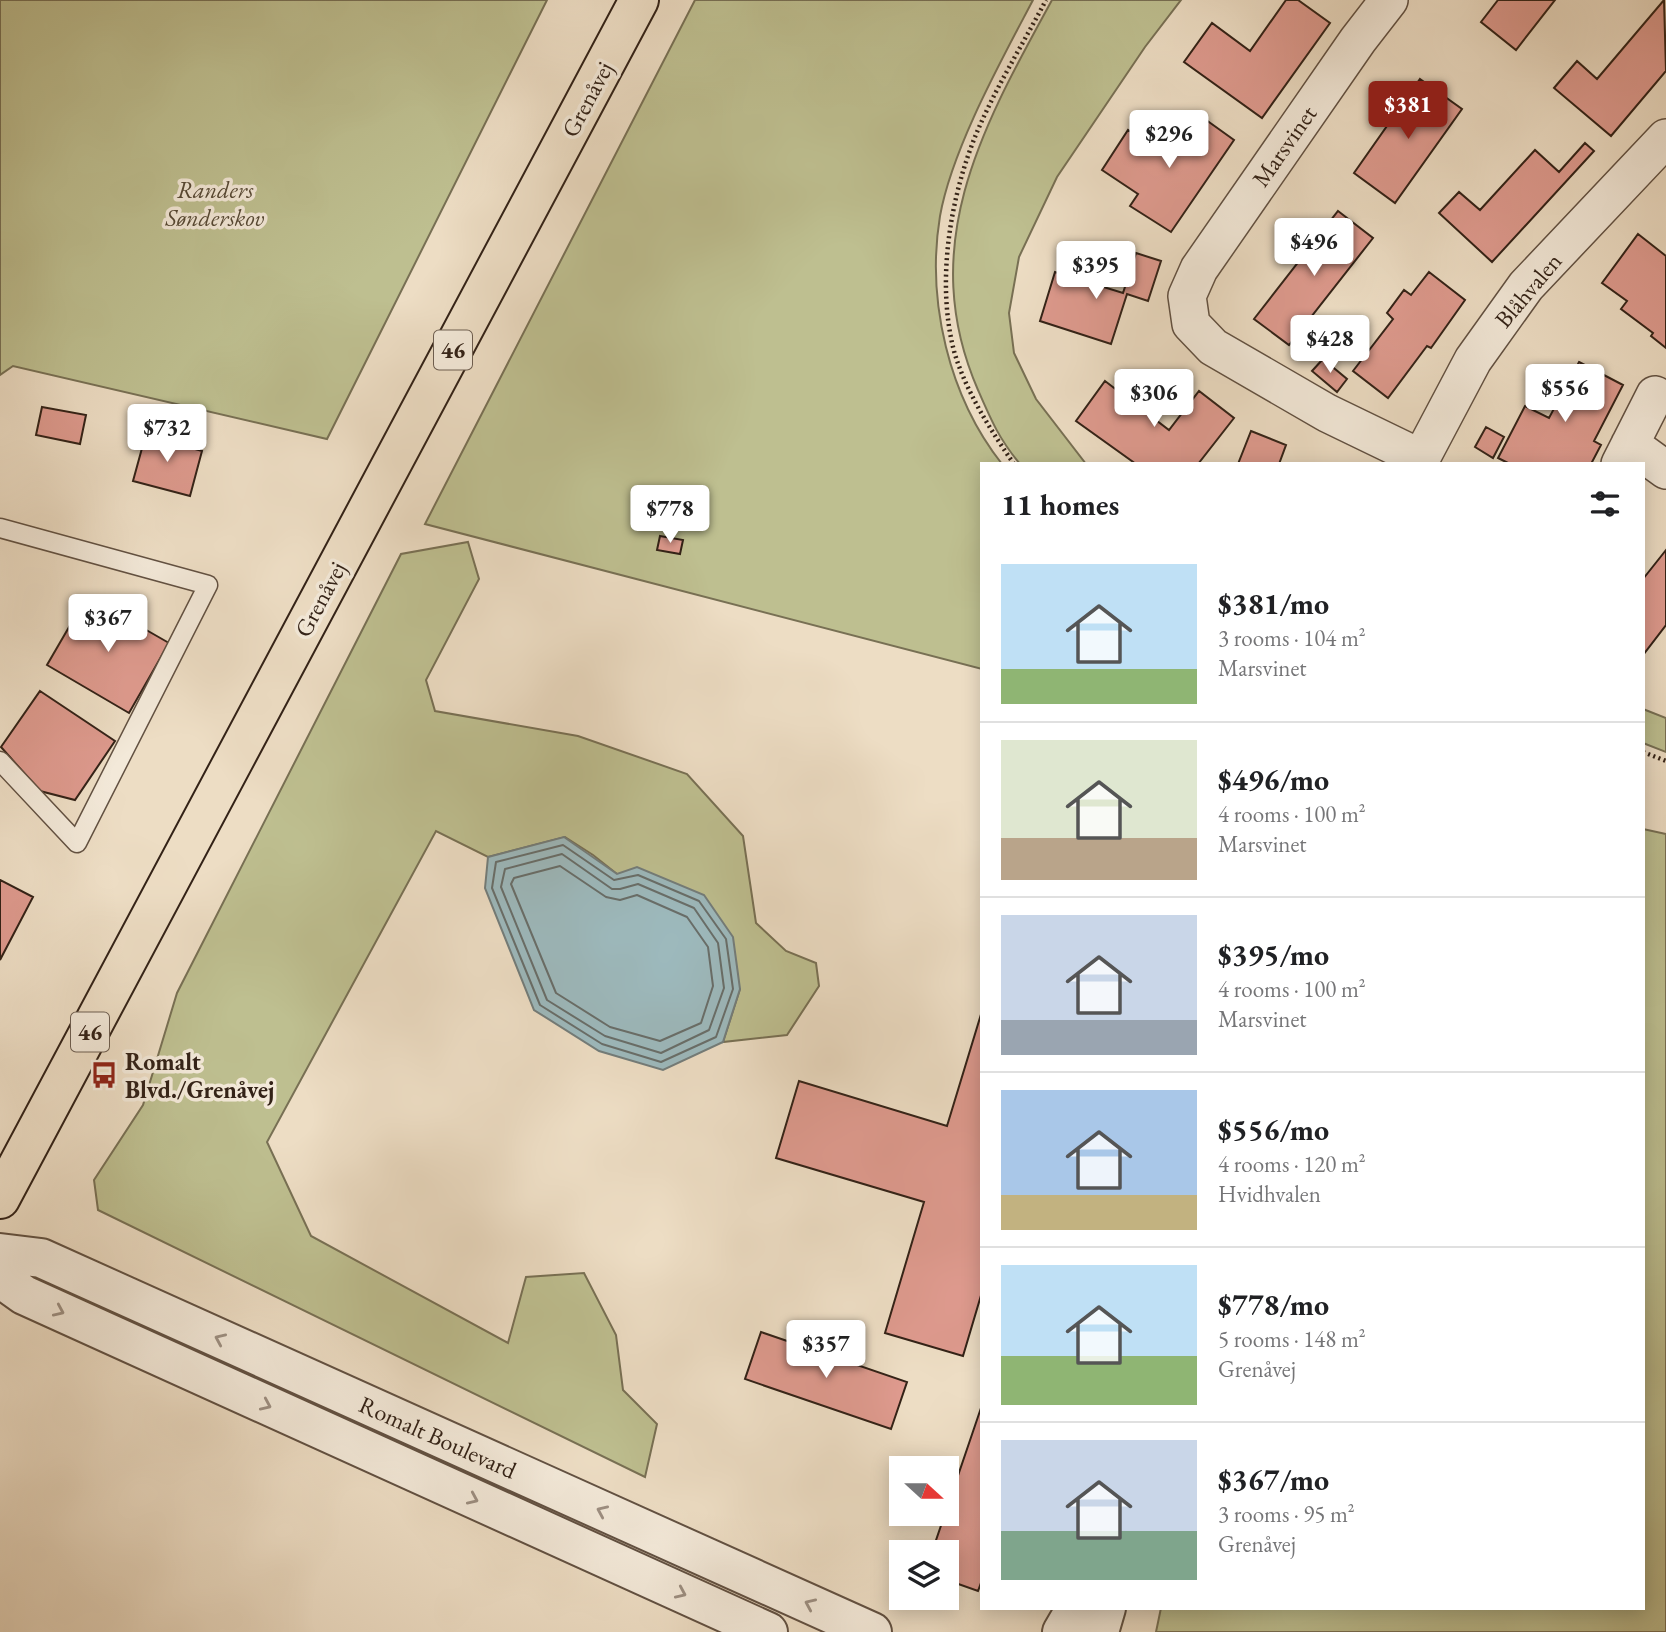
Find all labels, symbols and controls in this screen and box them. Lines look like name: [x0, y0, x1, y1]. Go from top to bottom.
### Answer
street label: Grenåvej: [554, 56, 620, 142]
pin: $381: [1367, 82, 1449, 141]
text: $381: [1384, 89, 1432, 119]
street label: Marsvinet: [1245, 99, 1323, 193]
pin: $296: [1128, 110, 1210, 170]
text: $296: [1145, 118, 1193, 148]
park label: Randers Sønderskov: [165, 174, 265, 233]
pin: $496: [1273, 218, 1355, 278]
text: $496: [1290, 226, 1338, 256]
pin: $395: [1055, 242, 1137, 301]
street label: Blåhvalen: [1488, 246, 1569, 334]
text: $395: [1072, 249, 1120, 279]
pin: $428: [1289, 316, 1371, 375]
text: $428: [1306, 323, 1354, 353]
road number: 46: [434, 330, 472, 370]
pin: $556: [1524, 364, 1606, 424]
pin: $306: [1113, 370, 1195, 429]
text: $556: [1541, 372, 1589, 402]
text: $306: [1130, 377, 1178, 407]
pin: $732: [126, 405, 208, 464]
text: $732: [143, 412, 191, 442]
text: 11 homes: [1001, 485, 1119, 524]
icon: filters: [1586, 485, 1624, 523]
pin: $778: [629, 486, 711, 545]
text: $778: [646, 493, 694, 523]
street label: Grenåvej: [287, 556, 353, 642]
text: $381/mo: [1218, 584, 1329, 623]
icon: home: [1057, 592, 1141, 676]
pin: $367: [67, 594, 149, 654]
text: $367: [84, 602, 132, 632]
text: 3 rooms · 104 m²: [1218, 623, 1366, 653]
text: Marsvinet: [1218, 653, 1307, 683]
text: $496/mo: [1218, 760, 1329, 799]
icon: home: [1057, 768, 1141, 852]
text: 4 rooms · 100 m²: [1218, 799, 1366, 829]
text: Marsvinet: [1218, 829, 1307, 859]
text: $395/mo: [1218, 935, 1329, 974]
icon: home: [1057, 943, 1141, 1027]
text: 4 rooms · 100 m²: [1218, 974, 1366, 1004]
text: Marsvinet: [1218, 1004, 1307, 1034]
road number: 46: [71, 1012, 109, 1051]
place label: Romalt Blvd./Grenåvej: [125, 1046, 274, 1106]
bus stop icon: Romalt Blvd./Grenåvej: [89, 1060, 119, 1090]
text: $556/mo: [1218, 1110, 1329, 1149]
icon: home: [1057, 1118, 1141, 1202]
text: 4 rooms · 120 m²: [1218, 1149, 1366, 1179]
text: Hvidhvalen: [1218, 1179, 1321, 1209]
text: $778/mo: [1218, 1285, 1329, 1324]
icon: home: [1057, 1293, 1141, 1377]
one-way arrow: [52, 1303, 64, 1317]
pin: $357: [785, 1320, 867, 1380]
text: 5 rooms · 148 m²: [1218, 1324, 1366, 1354]
text: $357: [802, 1328, 850, 1358]
one-way arrow: [215, 1333, 227, 1347]
text: Grenåvej: [1218, 1354, 1296, 1384]
street label: Romalt Boulevard: [355, 1388, 522, 1486]
one-way arrow: [259, 1397, 271, 1411]
north arrow: [889, 1456, 959, 1526]
map controls: [889, 1456, 959, 1610]
text: $367/mo: [1218, 1460, 1329, 1499]
icon: home: [1057, 1468, 1141, 1552]
one-way arrow: [466, 1491, 479, 1505]
text: 3 rooms · 95 m²: [1218, 1499, 1355, 1529]
one-way arrow: [597, 1505, 610, 1519]
text: Grenåvej: [1218, 1529, 1296, 1559]
button: layers: [889, 1540, 959, 1610]
one-way arrow: [674, 1584, 686, 1598]
one-way arrow: [805, 1598, 817, 1612]

